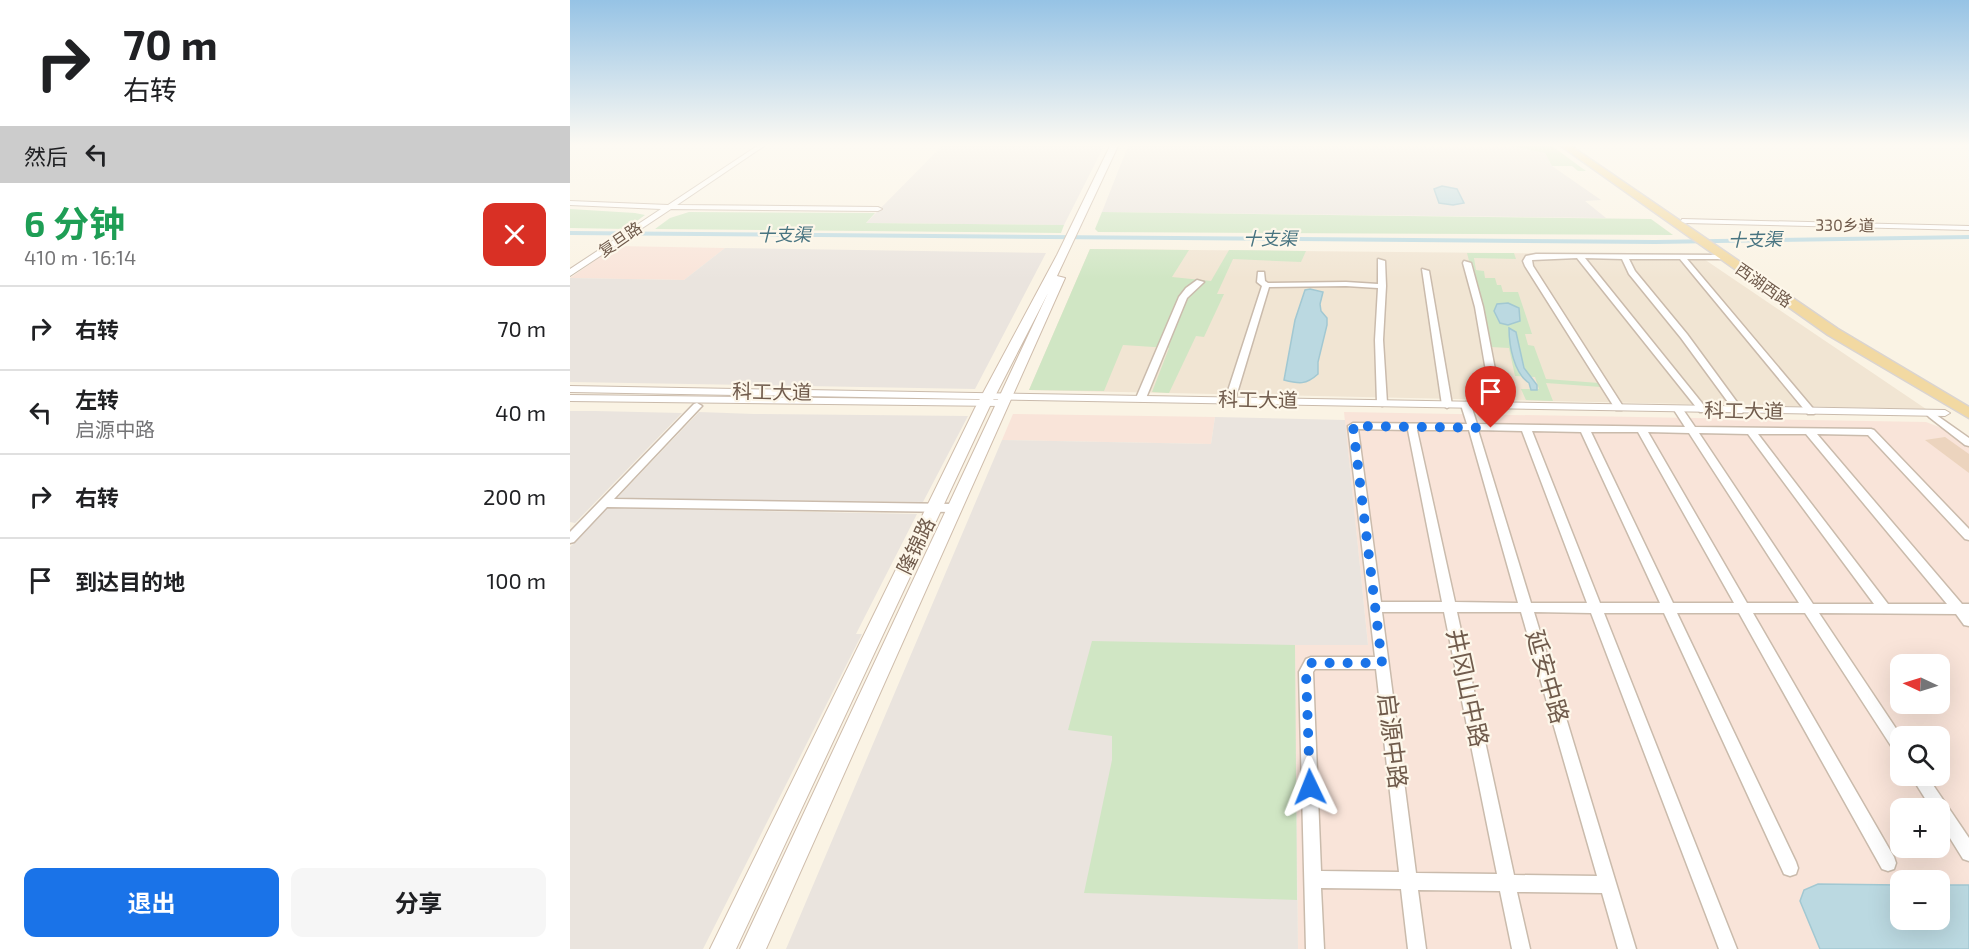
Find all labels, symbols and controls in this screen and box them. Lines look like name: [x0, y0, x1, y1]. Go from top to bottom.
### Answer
text: 70 m: [123, 18, 218, 68]
icon: right: [24, 24, 102, 102]
text: 右转: [123, 73, 177, 105]
icon: left: [80, 138, 113, 171]
text: 然后: [24, 143, 68, 169]
text: 6 分钟: [24, 201, 125, 244]
button: close: [483, 203, 546, 266]
street label: 330乡道: [1815, 214, 1875, 235]
street label: 复旦路: [595, 217, 645, 260]
water label: 十支渠: [757, 223, 814, 245]
water label: 十支渠: [1243, 227, 1300, 249]
water label: 十支渠: [1728, 227, 1785, 250]
text: 410 m · 16:14: [24, 245, 136, 269]
street label: 西湖西路: [1733, 258, 1796, 311]
icon: right: [24, 312, 57, 345]
text: 70 m: [497, 315, 546, 341]
text: 右转: [75, 316, 119, 342]
pin: [1465, 366, 1516, 428]
icon: arrive: [1474, 375, 1507, 408]
street label: 科工大道: [732, 378, 812, 404]
text: 左转: [75, 386, 119, 412]
street label: 科工大道: [1218, 386, 1298, 412]
icon: left: [24, 396, 57, 429]
street label: 科工大道: [1704, 397, 1784, 423]
text: 40 m: [495, 399, 546, 425]
text: 启源中路: [75, 417, 155, 441]
icon: right: [24, 480, 57, 513]
text: 200 m: [483, 483, 546, 509]
text: 右转: [75, 484, 119, 510]
street label: 隆锦路: [891, 513, 939, 578]
icon: arrive: [24, 564, 57, 597]
text: 100 m: [487, 567, 546, 593]
text: 到达目的地: [75, 568, 185, 594]
street label: 井冈山中路: [1442, 626, 1495, 749]
street label: 延安中路: [1521, 626, 1576, 727]
north arrow: [1890, 654, 1950, 714]
map controls: [1890, 654, 1950, 930]
street label: 启源中路: [1373, 691, 1414, 790]
button: search: [1890, 726, 1950, 786]
position arrow: [1278, 755, 1342, 819]
button: +: [1890, 798, 1950, 858]
button: 退出: [24, 868, 279, 937]
button: 分享: [291, 868, 546, 937]
button: −: [1890, 870, 1950, 930]

